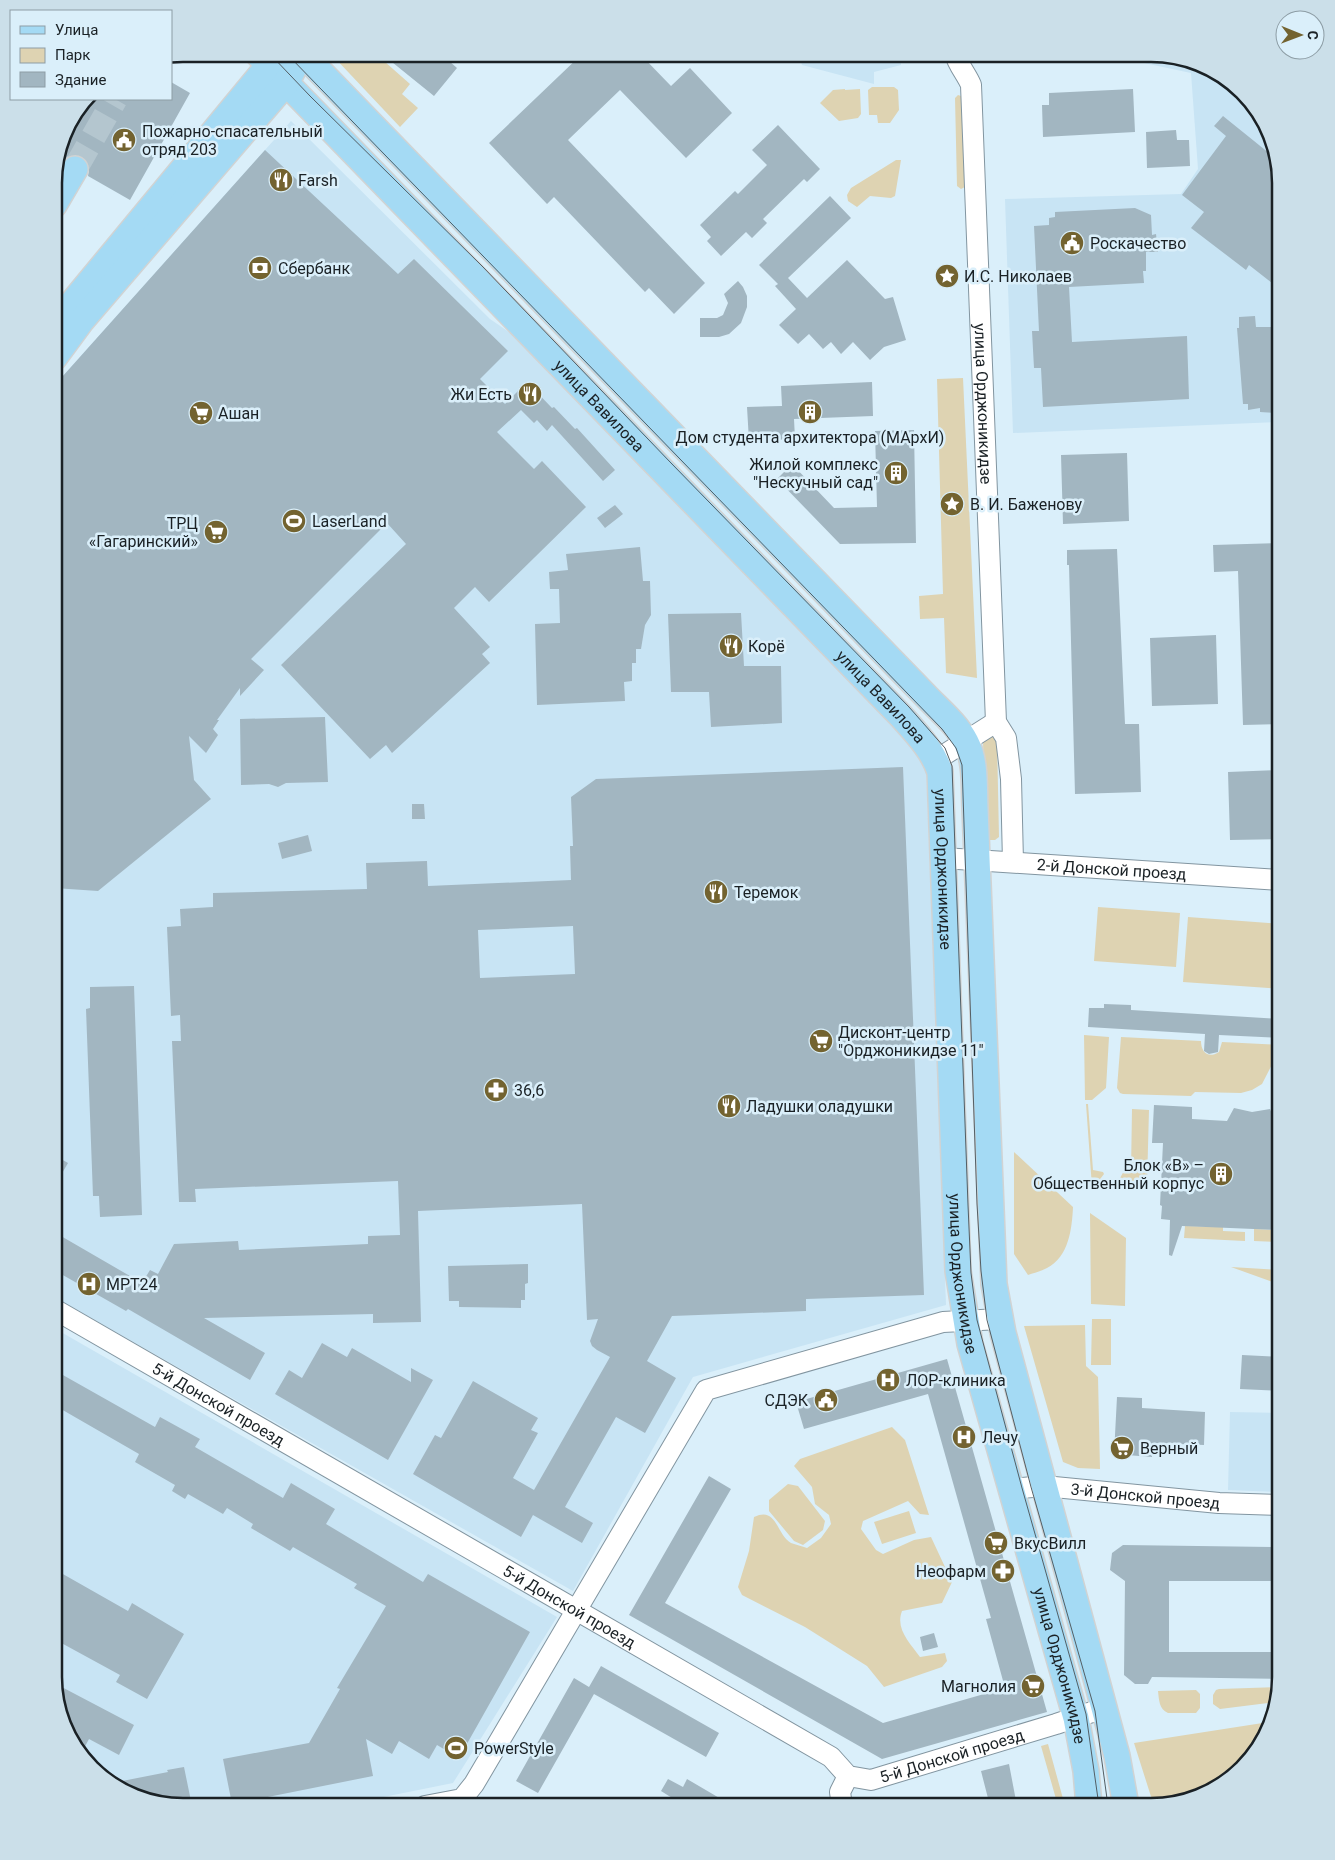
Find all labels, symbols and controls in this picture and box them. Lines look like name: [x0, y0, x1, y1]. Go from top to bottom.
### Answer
legend: [10, 10, 172, 100]
north arrow: [1275, 10, 1325, 60]
text: Улица: [55, 21, 98, 39]
text: С: [1305, 31, 1321, 40]
text: Парк: [55, 46, 90, 64]
text: Здание: [55, 71, 106, 89]
place label: Пожарно-спасательный отряд 203: [142, 122, 323, 159]
public building icon: Пожарно-спасательный отряд 203: [111, 127, 137, 153]
restaurant icon: Farsh: [268, 167, 294, 193]
place label: Farsh: [298, 171, 338, 190]
public building icon: Роскачество: [1059, 230, 1085, 256]
place label: Роскачество: [1090, 234, 1186, 253]
bank icon: Сбербанк: [247, 255, 273, 281]
place label: Сбербанк: [278, 259, 351, 278]
place icon: И.С. Николаев: [934, 263, 960, 289]
place label: И.С. Николаев: [964, 267, 1072, 286]
street label: улица Орджоникидзе: [970, 323, 996, 485]
street label: улица Вавилова: [550, 356, 648, 456]
restaurant icon: Жи Есть: [517, 381, 543, 407]
place label: Жи Есть: [451, 385, 512, 404]
building icon: Дом студента архитектора (МАрхИ): [797, 399, 823, 425]
supermarket icon: Ашан: [188, 400, 214, 426]
place label: Ашан: [218, 404, 259, 423]
place label: Дом студента архитектора (МАрхИ): [676, 428, 944, 447]
place label: Жилой комплекс "Нескучный сад": [749, 455, 878, 492]
building icon: Жилой комплекс "Нескучный сад": [883, 460, 909, 486]
place icon: В. И. Баженову: [939, 491, 965, 517]
place label: В. И. Баженову: [970, 495, 1083, 514]
sports icon: LaserLand: [281, 508, 307, 534]
place label: LaserLand: [312, 512, 387, 531]
place label: ТРЦ «Гагаринский»: [89, 514, 198, 551]
supermarket icon: ТРЦ «Гагаринский»: [203, 519, 229, 545]
restaurant icon: Корё: [718, 633, 744, 659]
place label: Корё: [748, 637, 785, 656]
street label: улица Вавилова: [832, 646, 929, 747]
street label: улица Орджоникидзе: [931, 788, 955, 950]
street label: 2-й Донской проезд: [1036, 855, 1187, 884]
restaurant icon: Теремок: [703, 879, 729, 905]
place label: Теремок: [734, 883, 799, 902]
place label: Дисконт-центр "Орджоникидзе 11": [838, 1023, 984, 1060]
supermarket icon: Дисконт-центр "Орджоникидзе 11": [808, 1028, 834, 1054]
pharmacy icon: 36,6: [483, 1077, 509, 1103]
place label: 36,6: [514, 1081, 544, 1100]
restaurant icon: Ладушки оладушки: [716, 1093, 742, 1119]
place label: Ладушки оладушки: [746, 1097, 893, 1116]
place label: Блок «В» – Общественный корпус: [1033, 1156, 1204, 1193]
building icon: Блок «В» – Общественный корпус: [1208, 1161, 1234, 1187]
street label: улица Орджоникидзе: [945, 1193, 981, 1356]
hospital icon: МРТ24: [76, 1271, 102, 1297]
place label: МРТ24: [106, 1275, 158, 1294]
street label: 5-й Донской проезд: [149, 1359, 288, 1450]
hospital icon: ЛОР-клиника: [875, 1367, 901, 1393]
place label: ЛОР-клиника: [906, 1371, 1006, 1390]
public building icon: СДЭК: [813, 1387, 839, 1413]
place label: СДЭК: [764, 1391, 809, 1410]
hospital icon: Лечу: [951, 1424, 977, 1450]
place label: Лечу: [982, 1428, 1019, 1447]
supermarket icon: Верный: [1109, 1435, 1135, 1461]
place label: Верный: [1140, 1439, 1198, 1458]
street label: 3-й Донской проезд: [1070, 1480, 1221, 1513]
supermarket icon: ВкусВилл: [983, 1530, 1009, 1556]
place label: ВкусВилл: [1014, 1534, 1086, 1553]
pharmacy icon: Неофарм: [990, 1558, 1016, 1584]
street label: 5-й Донской проезд: [500, 1561, 639, 1652]
place label: Неофарм: [916, 1562, 986, 1581]
street label: улица Орджоникидзе: [1029, 1585, 1090, 1745]
supermarket icon: Магнолия: [1020, 1673, 1046, 1699]
place label: Магнолия: [941, 1677, 1016, 1696]
street label: 5-й Донской проезд: [877, 1725, 1027, 1787]
sports icon: PowerStyle: [443, 1735, 469, 1761]
place label: PowerStyle: [474, 1739, 554, 1758]

